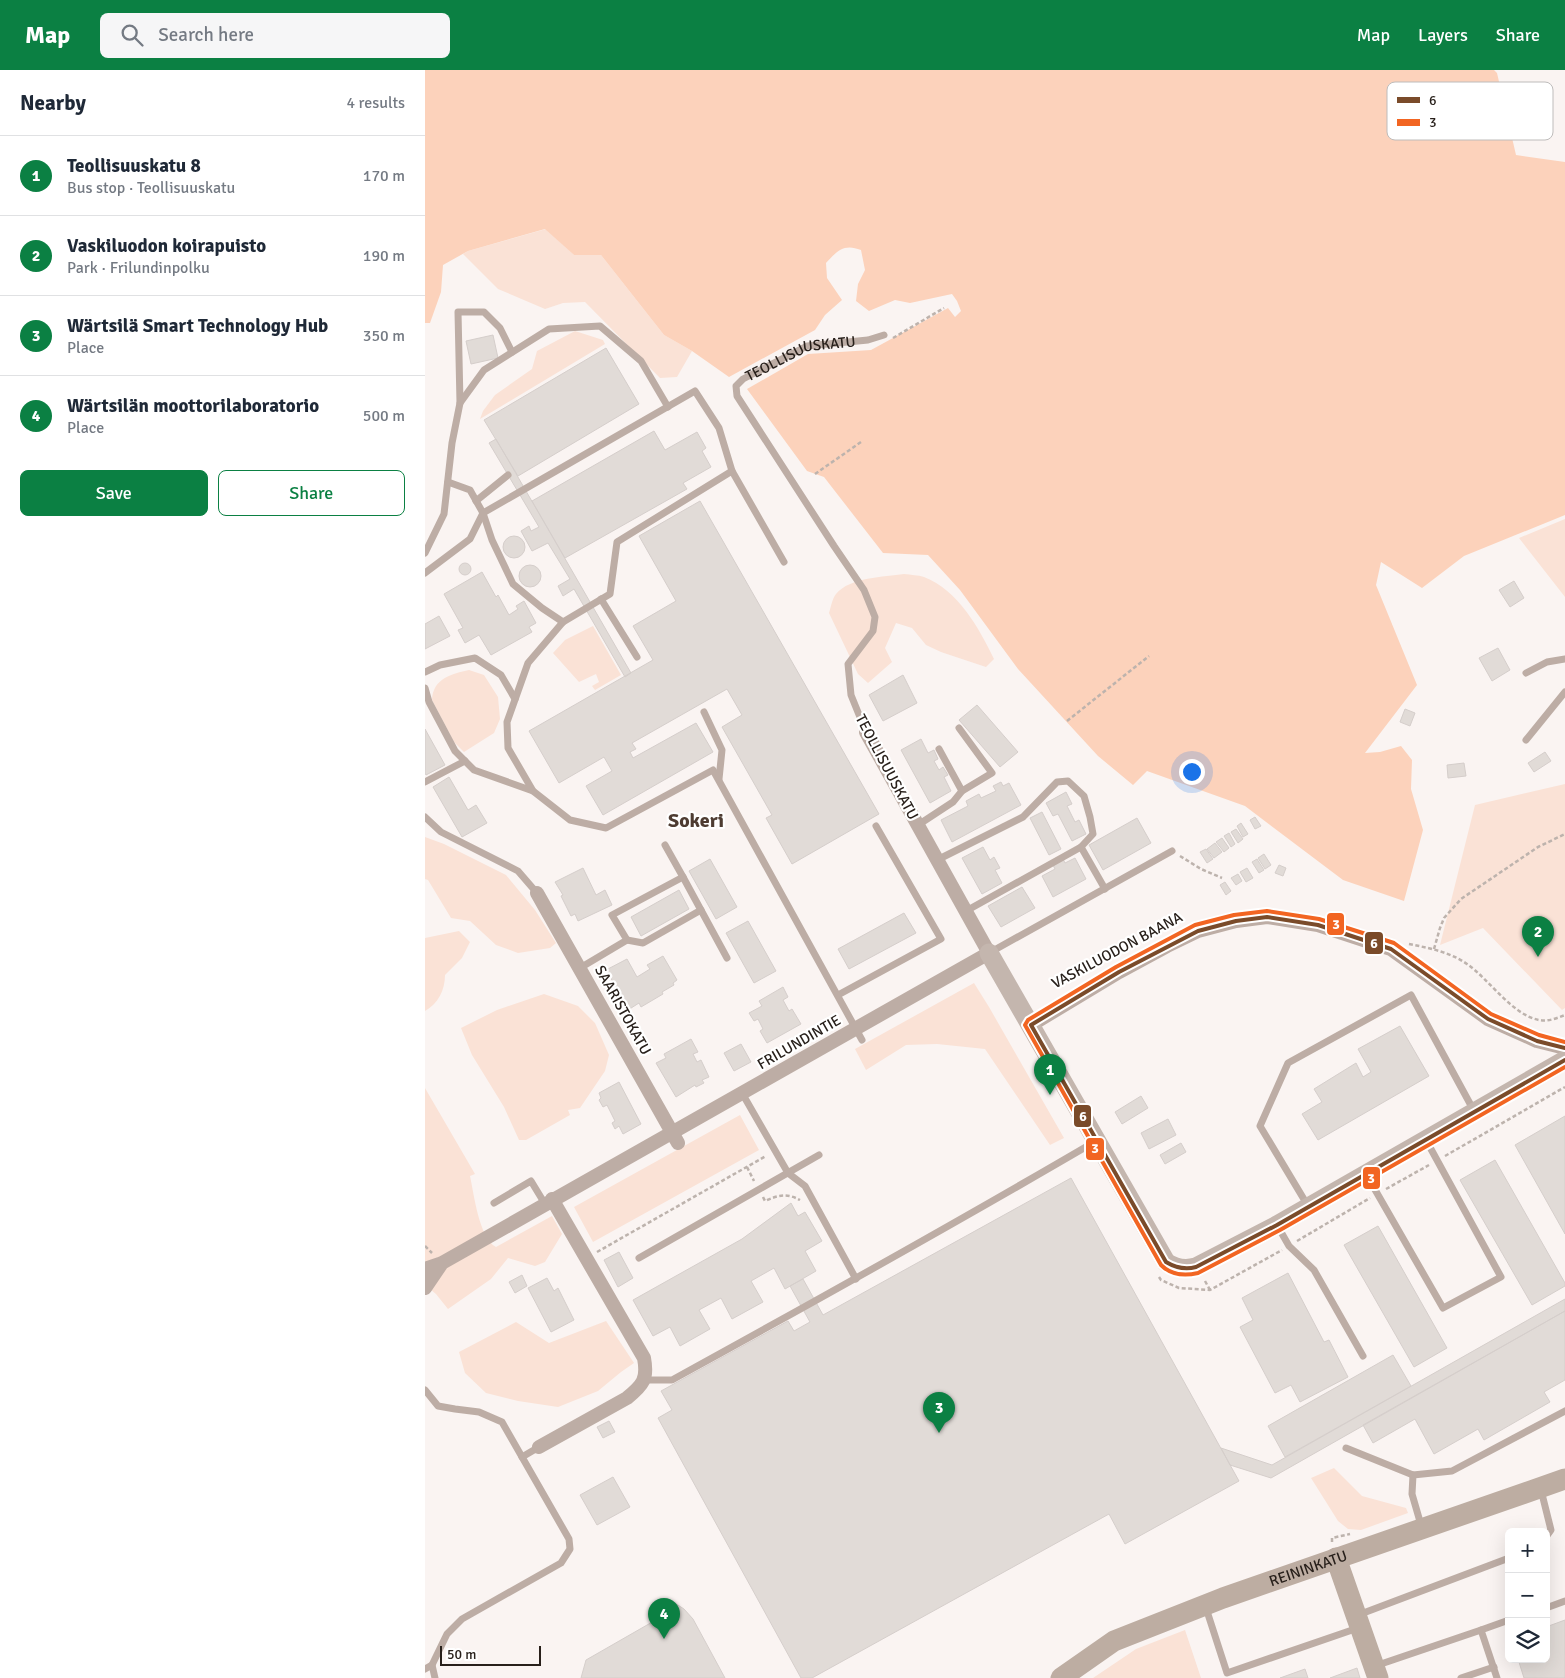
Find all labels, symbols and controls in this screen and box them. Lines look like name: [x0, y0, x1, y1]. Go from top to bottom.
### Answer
search box: [100, 13, 450, 58]
text: Map: [25, 20, 70, 50]
icon: search: [118, 21, 146, 49]
text: Search here: [158, 23, 254, 47]
text: Map: [1357, 24, 1390, 46]
text: Layers: [1418, 24, 1468, 46]
text: Share: [1496, 24, 1540, 46]
legend: [1387, 82, 1553, 140]
text: Nearby: [20, 90, 86, 116]
text: 6: [1429, 92, 1437, 109]
text: 4 results: [346, 93, 405, 113]
text: 3: [1429, 114, 1437, 131]
text: Teollisuuskatu 8: [67, 154, 201, 178]
text: 1: [32, 166, 40, 186]
text: 170 m: [363, 166, 405, 186]
text: Bus stop · Teollisuuskatu: [67, 178, 235, 198]
text: Vaskiluodon koirapuisto: [67, 234, 266, 258]
text: 2: [32, 246, 40, 266]
text: 190 m: [363, 246, 405, 266]
text: Park · Frilundinpolku: [67, 258, 210, 278]
text: Wärtsilä Smart Technology Hub: [67, 314, 328, 338]
text: 3: [32, 326, 40, 346]
text: 350 m: [363, 326, 405, 346]
street label: TEOLLISUUSKATU: [742, 332, 856, 385]
text: Place: [67, 338, 104, 358]
text: Wärtsilän moottorilaboratorio: [67, 394, 319, 418]
text: 4: [32, 406, 40, 426]
text: 500 m: [363, 406, 405, 426]
text: Place: [67, 418, 104, 438]
button: Save: [20, 470, 208, 516]
button: Share: [218, 470, 405, 516]
street label: TEOLLISUUSKATU: [852, 711, 922, 823]
your location: [1179, 759, 1205, 785]
district label: Sokeri: [668, 808, 724, 833]
street label: VASKILUODON BAANA: [1048, 908, 1186, 992]
line badge: 3: [1326, 912, 1345, 936]
text: 3: [1332, 916, 1340, 933]
pin: 2: [1522, 916, 1554, 957]
line badge: 6: [1364, 931, 1384, 955]
text: 6: [1370, 935, 1378, 952]
street label: SAARISTOKATU: [591, 962, 655, 1058]
street label: FRILUNDINTIE: [754, 1011, 844, 1073]
pin: 1: [1034, 1054, 1066, 1095]
line badge: 6: [1073, 1104, 1092, 1128]
text: 6: [1079, 1108, 1087, 1125]
line badge: 3: [1085, 1137, 1105, 1161]
text: 3: [1091, 1140, 1099, 1157]
line badge: 3: [1362, 1166, 1381, 1190]
text: 3: [1367, 1170, 1375, 1187]
pin: 3: [923, 1392, 955, 1433]
map controls: [1505, 1528, 1550, 1663]
button: +: [1505, 1528, 1550, 1573]
street label: REININKATU: [1267, 1546, 1350, 1590]
button: −: [1505, 1573, 1550, 1618]
pin: 4: [648, 1598, 680, 1639]
button: layers: [1505, 1618, 1550, 1663]
scale bar: [440, 1643, 541, 1666]
text: 50 m: [447, 1646, 476, 1663]

